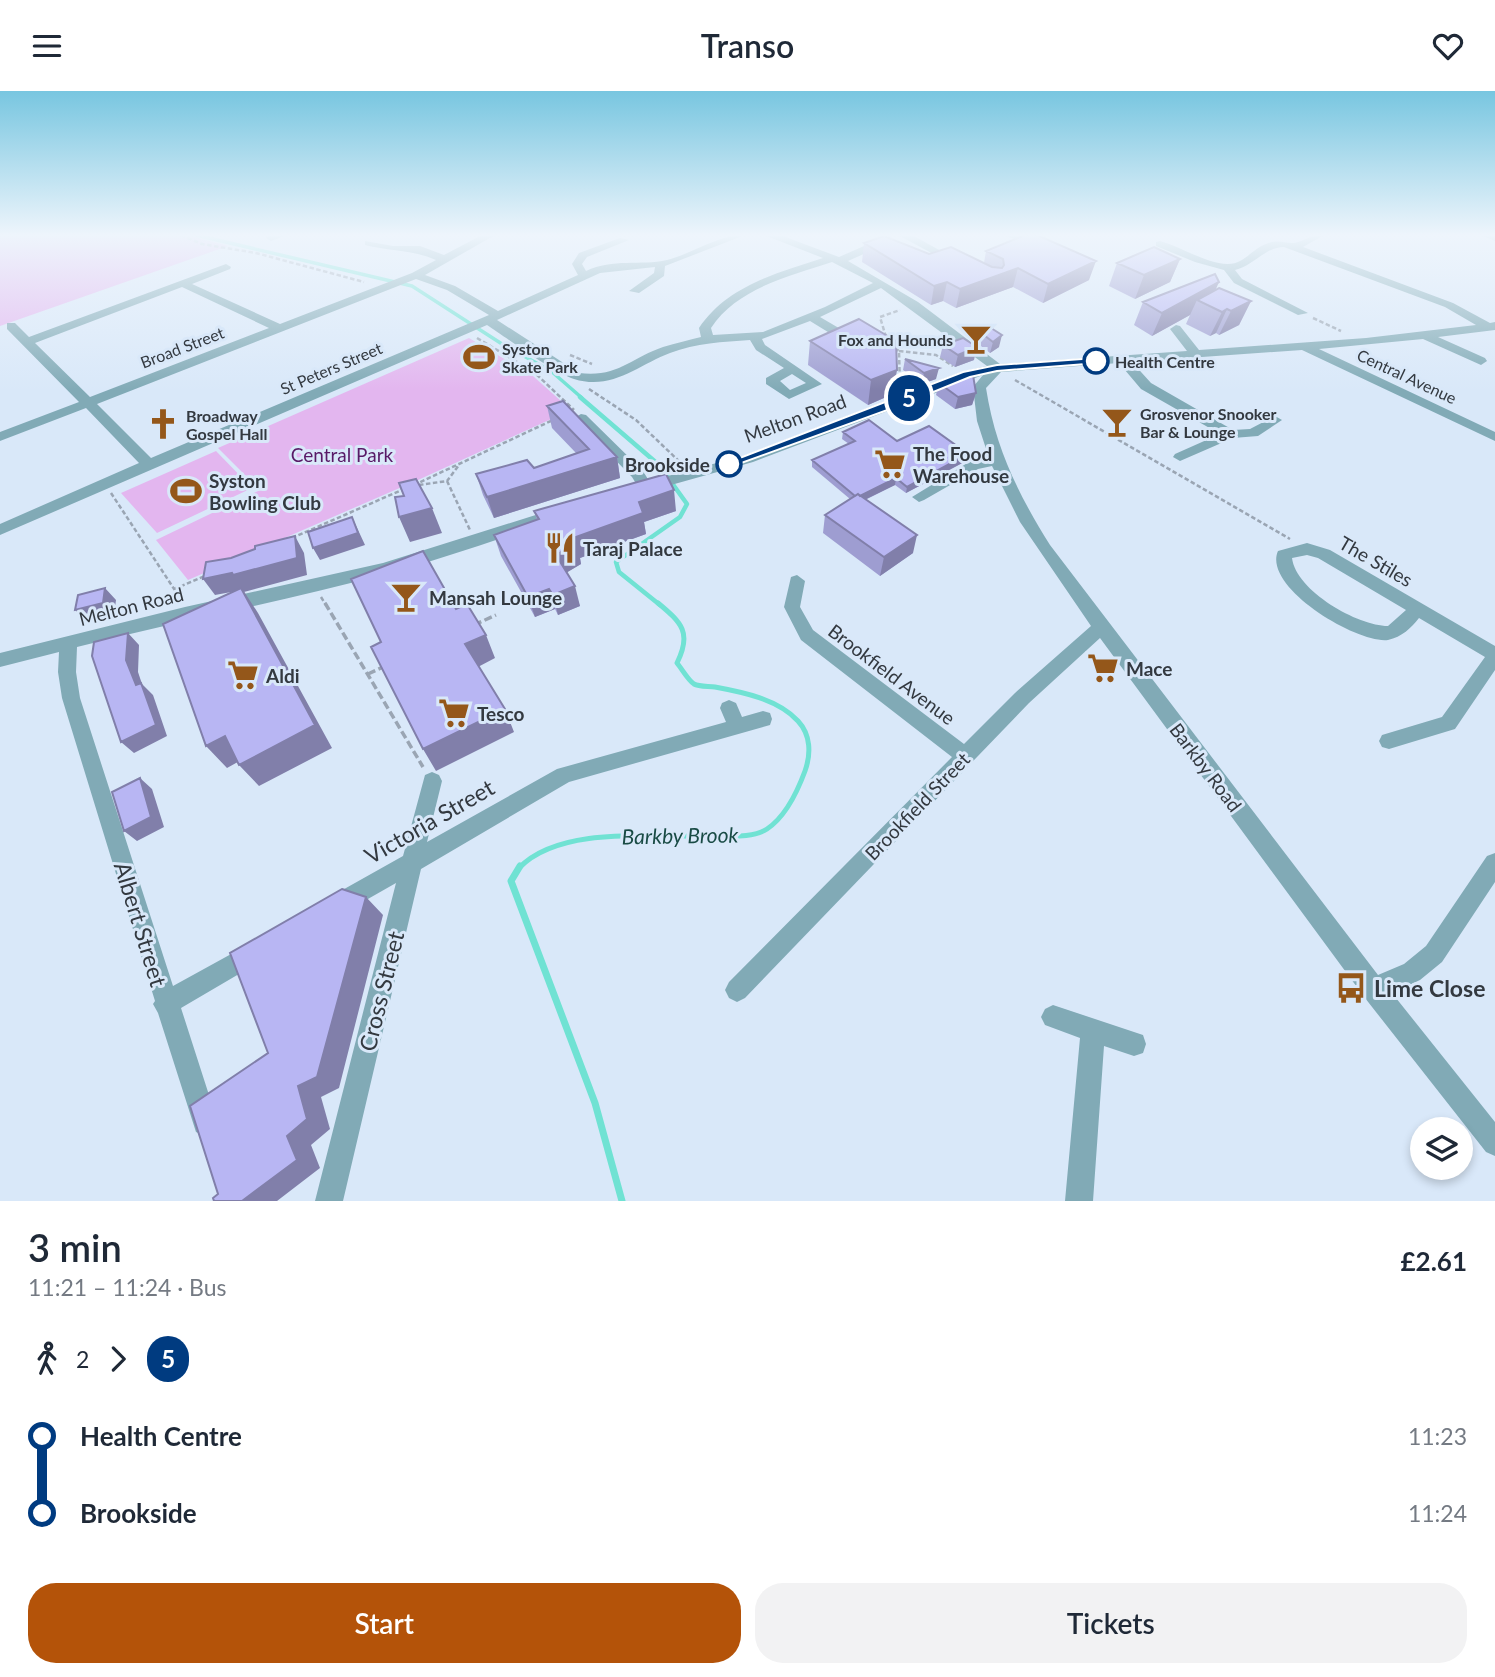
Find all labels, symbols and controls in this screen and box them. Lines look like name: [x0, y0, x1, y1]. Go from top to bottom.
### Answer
text: Transo: [701, 26, 794, 65]
icon: menu: [28, 27, 66, 65]
icon: heart: [1429, 27, 1467, 65]
street label: Broad Street: [138, 322, 227, 372]
bar icon: Fox and Hounds: [959, 322, 993, 356]
place label: Fox and Hounds: [838, 330, 953, 349]
street label: St Peters Street: [277, 338, 385, 398]
place label: Syston Skate Park: [502, 339, 578, 376]
sports icon: Syston Skate Park: [462, 340, 496, 374]
street label: Central Avenue: [1354, 345, 1460, 407]
marker: Health Centre: [1083, 348, 1109, 374]
place label: Health Centre: [1115, 352, 1215, 371]
line badge: 5: [886, 375, 932, 421]
text: 5: [902, 383, 916, 412]
street label: Melton Road: [741, 389, 849, 447]
place label: Grosvenor Snooker Bar & Lounge: [1140, 404, 1277, 441]
bar icon: Grosvenor Snooker Bar & Lounge: [1100, 405, 1134, 439]
place label: Broadway Gospel Hall: [186, 406, 267, 443]
church icon: Broadway Gospel Hall: [146, 407, 180, 441]
place label: The Food Warehouse: [913, 442, 1009, 487]
park label: Central Park: [291, 443, 394, 466]
supermarket icon: The Food Warehouse: [873, 447, 907, 481]
marker: Brookside: [716, 451, 742, 477]
place label: Brookside: [625, 453, 710, 476]
place label: Syston Bowling Club: [209, 469, 321, 514]
sports icon: Syston Bowling Club: [169, 474, 203, 508]
restaurant icon: Taraj Palace: [543, 531, 577, 565]
street label: The Stiles: [1335, 531, 1417, 591]
place label: Taraj Palace: [583, 537, 683, 560]
bar icon: Mansah Lounge: [389, 580, 423, 614]
street label: Melton Road: [76, 582, 186, 630]
place label: Mansah Lounge: [429, 586, 562, 609]
street label: Brookfield Avenue: [824, 619, 960, 729]
supermarket icon: Mace: [1086, 651, 1120, 685]
place label: Mace: [1126, 657, 1172, 680]
supermarket icon: Aldi: [226, 658, 260, 692]
place label: Aldi: [265, 664, 300, 687]
supermarket icon: Tesco: [437, 696, 471, 730]
place label: Tesco: [477, 702, 525, 725]
street label: Barkby Road: [1165, 718, 1247, 816]
street label: Brookfield Street: [860, 747, 974, 865]
street label: Victoria Street: [359, 772, 499, 869]
water label: Barkby Brook: [621, 821, 740, 849]
street label: Albert Street: [109, 858, 173, 991]
street label: Cross Street: [353, 927, 410, 1054]
bus stop icon: Lime Close: [1334, 971, 1368, 1005]
place label: Lime Close: [1374, 974, 1485, 1002]
map controls: [1410, 1117, 1473, 1180]
button: layers: [1410, 1117, 1473, 1180]
text: 3 min: [28, 1224, 122, 1270]
text: £2.61: [1401, 1245, 1467, 1277]
text: 11:21 – 11:24 · Bus: [28, 1273, 227, 1301]
icon: walk: [28, 1340, 66, 1378]
icon: forward: [99, 1340, 137, 1378]
text: 5: [161, 1344, 175, 1373]
text: 2: [76, 1345, 89, 1373]
text: Health Centre: [80, 1420, 242, 1452]
text: 11:23: [1408, 1422, 1467, 1450]
text: Brookside: [80, 1497, 197, 1529]
text: 11:24: [1408, 1499, 1467, 1527]
button: Start: [28, 1583, 741, 1663]
button: Tickets: [755, 1583, 1467, 1663]

